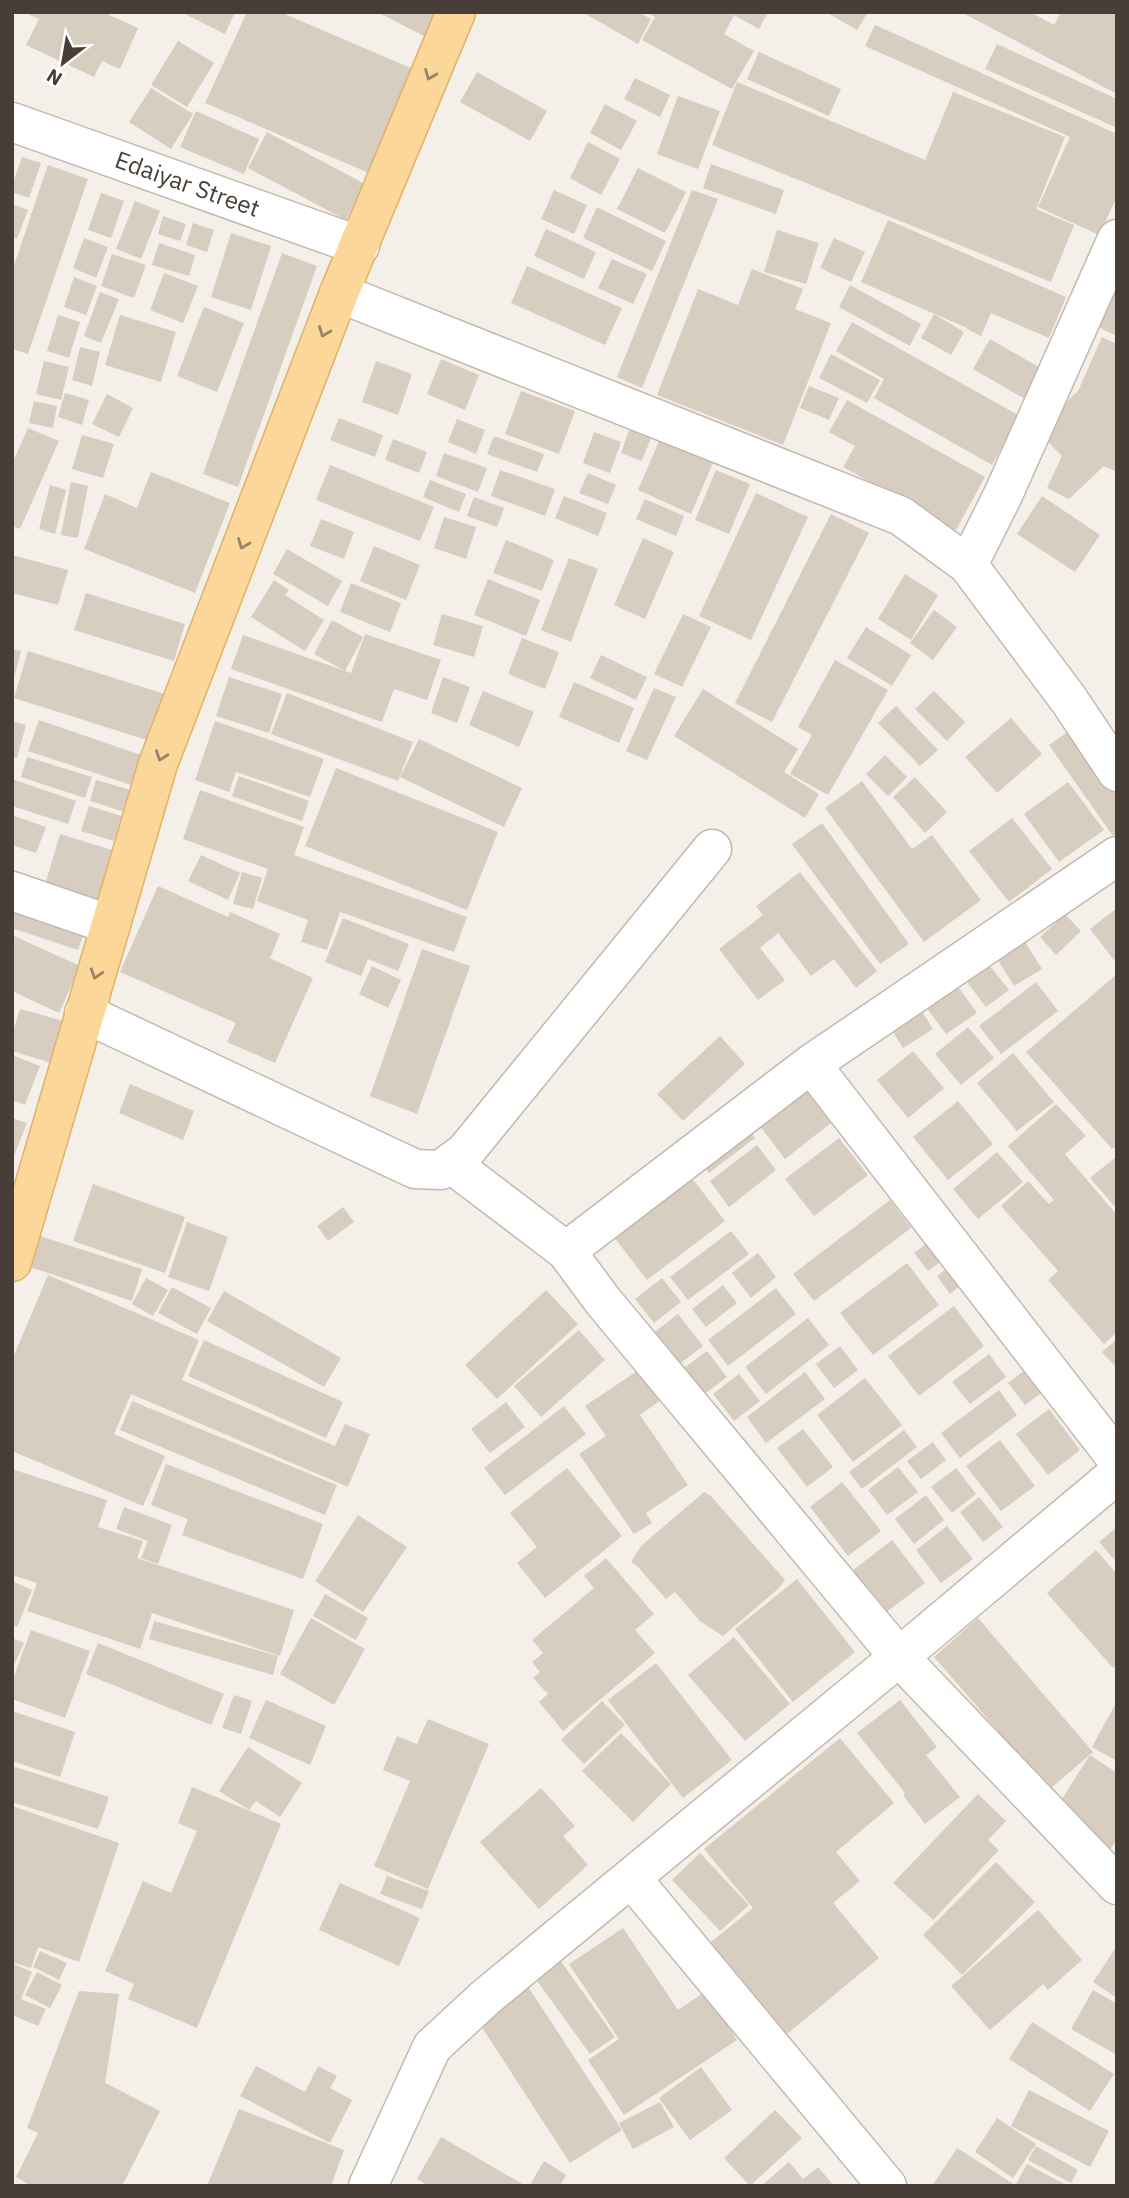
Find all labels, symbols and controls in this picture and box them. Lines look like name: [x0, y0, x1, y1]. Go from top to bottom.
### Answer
north arrow: [28, 28, 98, 98]
text: N: [42, 64, 66, 91]
one-way arrow: [424, 69, 438, 81]
street label: Edaiyar Street: [111, 143, 264, 224]
one-way arrow: [319, 325, 333, 337]
one-way arrow: [237, 537, 251, 549]
one-way arrow: [155, 750, 169, 762]
one-way arrow: [89, 968, 104, 980]

